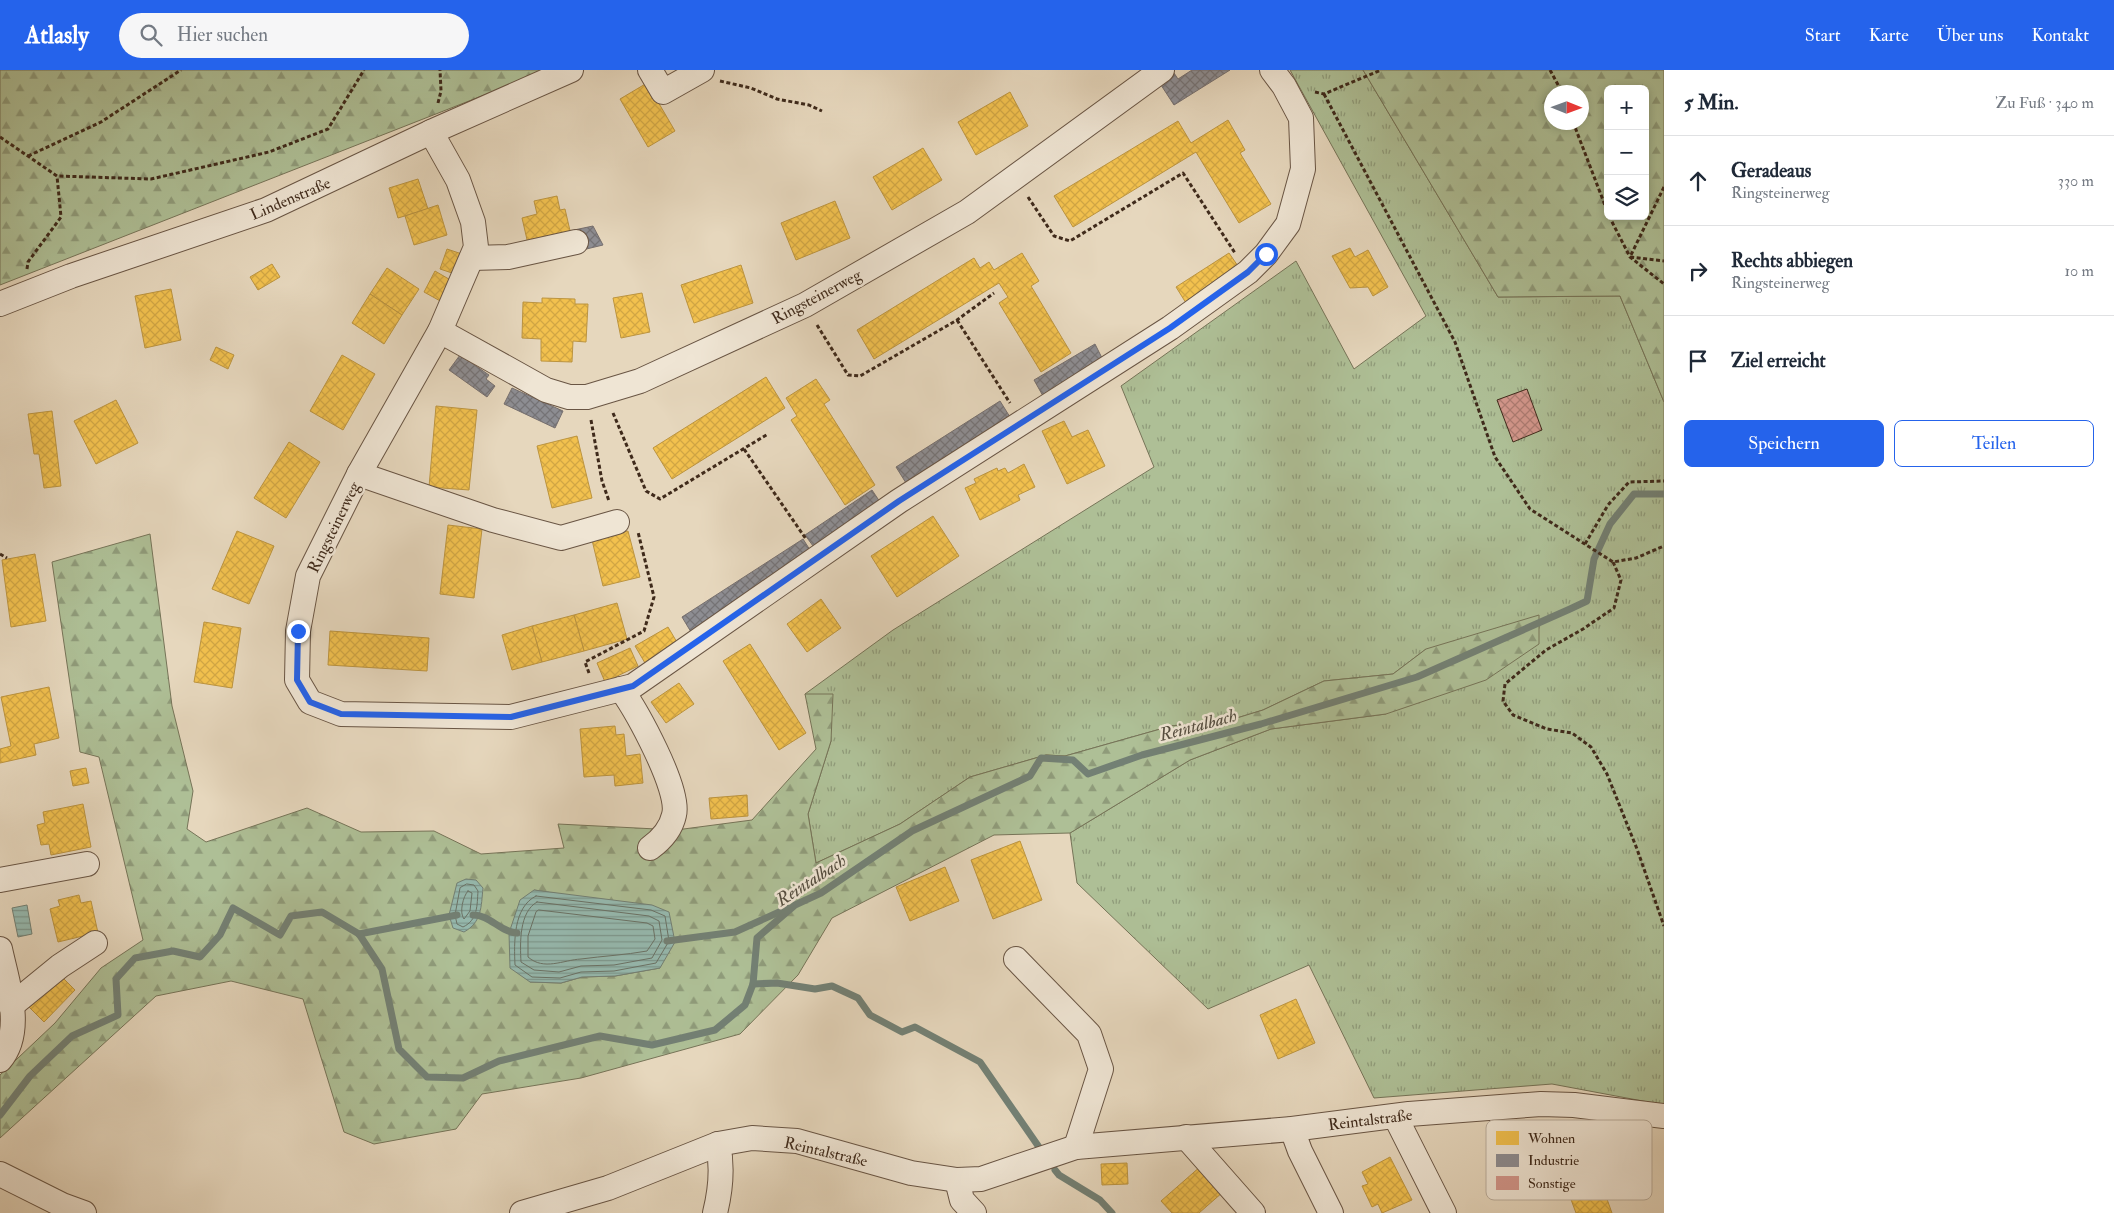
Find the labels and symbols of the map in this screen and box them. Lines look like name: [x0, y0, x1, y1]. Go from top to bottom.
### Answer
north arrow: [1544, 85, 1589, 130]
street label: Lindenstraße: [247, 173, 334, 225]
route start: [1255, 243, 1278, 266]
street label: Ringsteinerweg: [768, 264, 866, 329]
street label: Ringsteinerweg: [303, 478, 365, 576]
route end: [287, 620, 310, 643]
water label: Reintalbach: [1156, 704, 1239, 747]
water label: Reintalbach: [771, 849, 851, 912]
street label: Reintalstraße: [1327, 1105, 1414, 1135]
legend: [1486, 1120, 1652, 1200]
text: Wohnen: [1527, 1130, 1575, 1147]
street label: Reintalstraße: [782, 1133, 870, 1171]
text: Industrie: [1528, 1152, 1579, 1169]
text: Sonstige: [1528, 1175, 1576, 1192]

